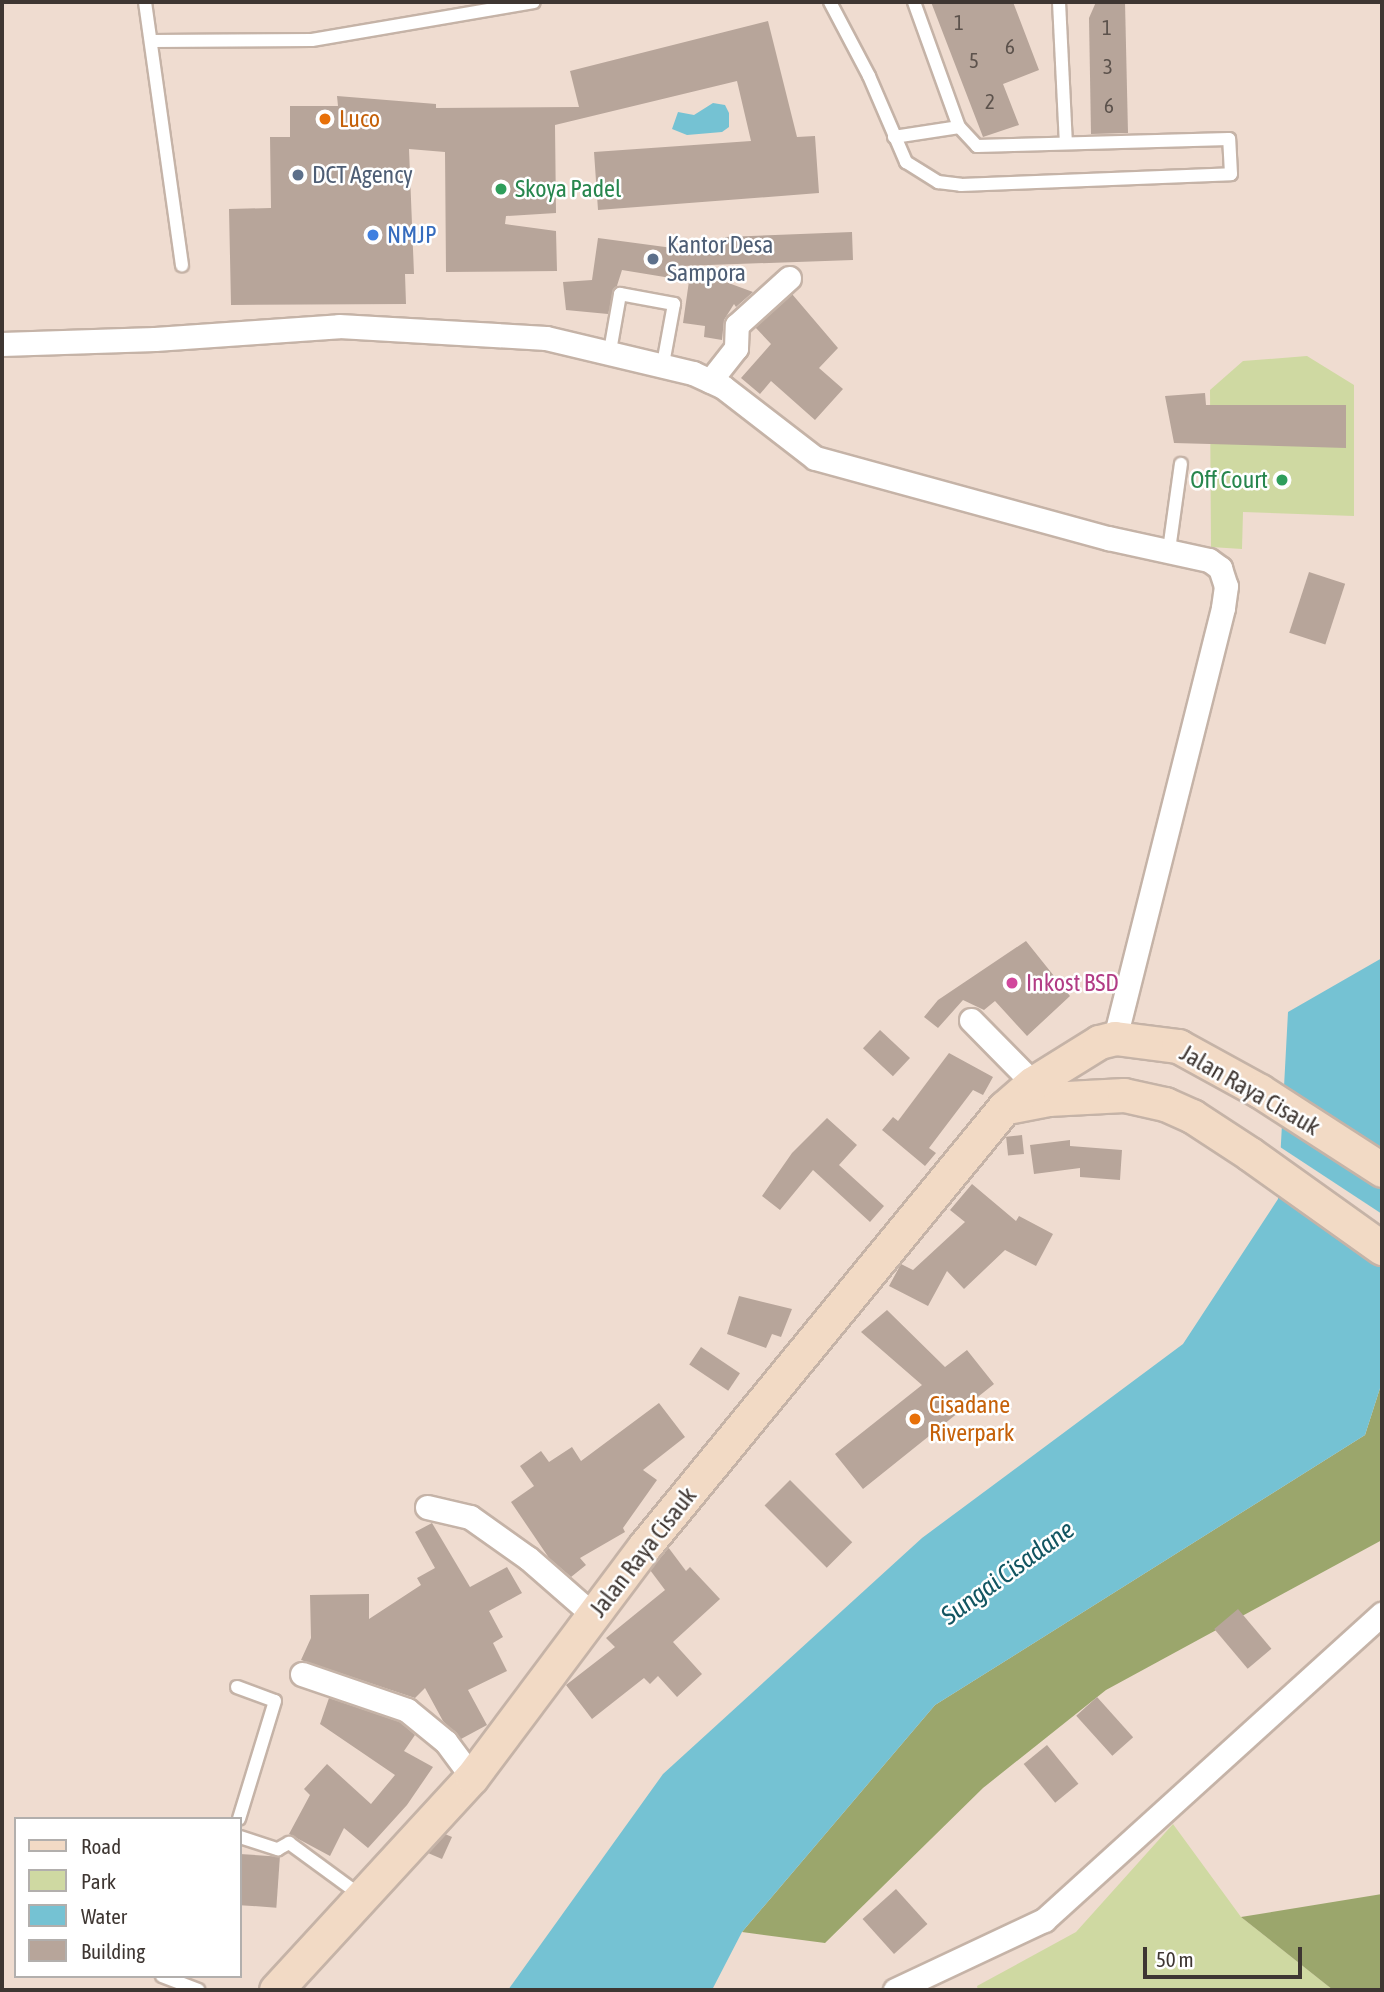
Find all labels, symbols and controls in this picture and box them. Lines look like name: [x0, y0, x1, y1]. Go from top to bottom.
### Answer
house number: 1: [954, 9, 964, 35]
house number: 1: [1102, 14, 1112, 40]
house number: 6: [1005, 33, 1015, 59]
house number: 5: [969, 47, 979, 73]
house number: 3: [1103, 53, 1113, 79]
house number: 2: [985, 88, 995, 114]
house number: 6: [1104, 92, 1114, 118]
place label: Luco: [339, 105, 380, 133]
marker: Luco: [317, 111, 333, 127]
place label: DCT Agency: [312, 161, 413, 189]
marker: DCT Agency: [290, 167, 306, 183]
place label: Skoya Padel: [515, 175, 621, 203]
marker: Skoya Padel: [493, 181, 509, 197]
place label: NMJP: [387, 221, 437, 249]
marker: NMJP: [365, 227, 381, 243]
place label: Kantor Desa Sampora: [667, 231, 773, 287]
marker: Kantor Desa Sampora: [645, 251, 661, 267]
place label: Off Court: [1190, 466, 1268, 494]
marker: Off Court: [1274, 472, 1290, 488]
place label: Inkost BSD: [1026, 969, 1119, 997]
marker: Inkost BSD: [1004, 975, 1020, 991]
street label: Jalan Raya Cisauk: [1175, 1038, 1325, 1142]
place label: Cisadane Riverpark: [929, 1391, 1014, 1447]
marker: Cisadane Riverpark: [907, 1411, 923, 1427]
street label: Jalan Raya Cisauk: [583, 1481, 703, 1623]
water label: Sungai Cisadane: [935, 1514, 1081, 1632]
legend: [14, 1817, 242, 1978]
text: Road: [81, 1834, 121, 1858]
text: Park: [81, 1869, 116, 1893]
text: Water: [81, 1904, 127, 1928]
scale bar: [1146, 1932, 1305, 1976]
text: Building: [81, 1939, 145, 1963]
text: 50 m: [1156, 1947, 1194, 1971]

